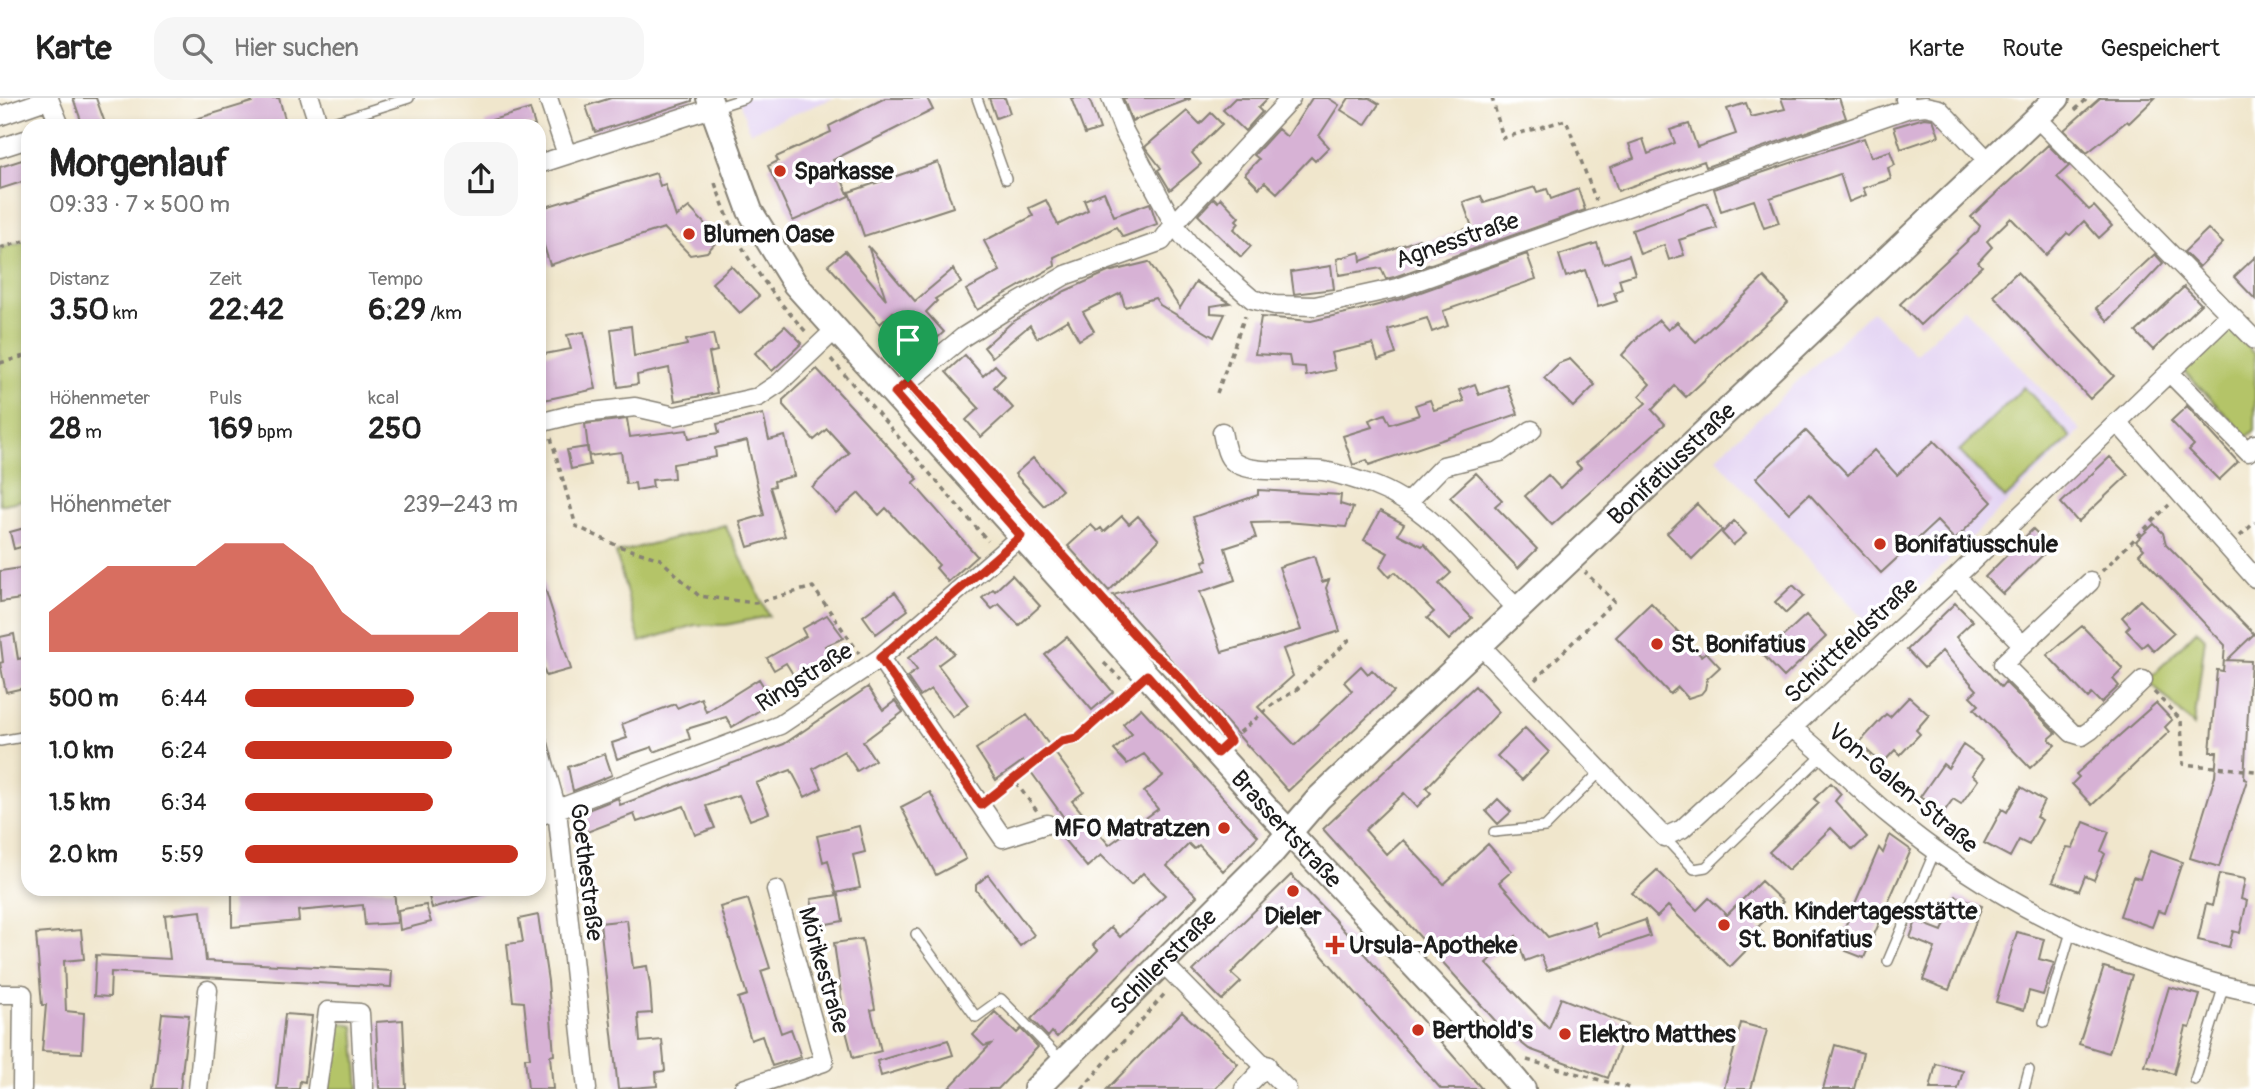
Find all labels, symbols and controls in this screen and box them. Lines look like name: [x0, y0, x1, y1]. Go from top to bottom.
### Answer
search box: [154, 17, 644, 80]
text: Karte: [35, 28, 112, 69]
icon: search: [178, 29, 216, 67]
text: Hier suchen: [234, 32, 359, 64]
text: Karte: [1908, 34, 1964, 63]
text: Route: [2002, 34, 2063, 63]
text: Gespeichert: [2101, 34, 2220, 63]
text: Morgenlauf: [49, 140, 229, 188]
button: share: [444, 142, 518, 216]
place label: Sparkasse: [794, 157, 895, 186]
marker: Sparkasse: [772, 163, 788, 179]
text: 09:33 · 7 × 500 m: [49, 190, 230, 219]
street label: Agnesstraße: [1392, 206, 1523, 275]
place label: Blumen Oase: [703, 220, 835, 249]
marker: Blumen Oase: [681, 226, 697, 242]
text: Distanz: [49, 267, 109, 291]
text: Zeit: [209, 267, 242, 291]
text: Tempo: [368, 267, 423, 291]
text: 3.50: [49, 291, 109, 328]
text: 22:42: [209, 291, 284, 328]
text: 6:29: [368, 291, 426, 328]
text: km: [109, 301, 138, 325]
text: /km: [426, 301, 462, 325]
pin: [878, 310, 938, 382]
icon: arrive: [889, 321, 927, 359]
text: Höhenmeter: [49, 386, 150, 410]
text: Puls: [209, 386, 242, 410]
text: kcal: [368, 386, 399, 410]
street label: Bonifatiusstraße: [1602, 396, 1742, 531]
text: 28: [49, 410, 81, 447]
text: 169: [209, 410, 253, 447]
text: 250: [368, 410, 422, 447]
text: m: [81, 420, 102, 444]
text: bpm: [253, 420, 293, 444]
text: Höhenmeter: [49, 490, 171, 519]
text: 239–243 m: [403, 490, 518, 519]
place label: Bonifatiusschule: [1894, 530, 2059, 559]
marker: Bonifatiusschule: [1872, 536, 1888, 552]
street label: Schüttfeldstraße: [1779, 571, 1924, 710]
place label: St. Bonifatius: [1671, 630, 1805, 659]
street label: Ringstraße: [751, 636, 858, 719]
marker: St. Bonifatius: [1649, 636, 1665, 652]
text: 500 m: [49, 684, 118, 713]
text: 6:44: [161, 684, 207, 713]
street label: Von-Galen-Straße: [1822, 717, 1984, 860]
text: 1.0 km: [49, 736, 114, 765]
text: 6:24: [161, 736, 207, 765]
street label: Brassertstraße: [1225, 765, 1348, 895]
text: 1.5 km: [49, 788, 111, 817]
text: 6:34: [161, 788, 207, 817]
street label: Goethestraße: [564, 802, 609, 943]
place label: MFO Matratzen: [1054, 814, 1210, 843]
marker: MFO Matratzen: [1216, 820, 1232, 836]
text: 2.0 km: [49, 840, 118, 869]
text: 5:59: [161, 840, 204, 869]
marker: Dieler: [1285, 883, 1301, 899]
place label: Kath. Kindertagesstätte St. Bonifatius: [1738, 897, 1978, 954]
place label: Dieler: [1264, 902, 1322, 931]
street label: Schillerstraße: [1104, 903, 1223, 1021]
street label: Mörikestraße: [792, 904, 855, 1037]
marker: Kath. Kindertagesstätte St. Bonifatius: [1716, 917, 1732, 933]
place label: Ursula-Apotheke: [1349, 931, 1518, 960]
marker: Ursula-Apotheke: [1327, 937, 1343, 953]
place label: Berthold's: [1432, 1016, 1533, 1045]
place label: Elektro Matthes: [1579, 1020, 1736, 1049]
marker: Berthold's: [1410, 1022, 1426, 1038]
marker: Elektro Matthes: [1557, 1026, 1573, 1042]

